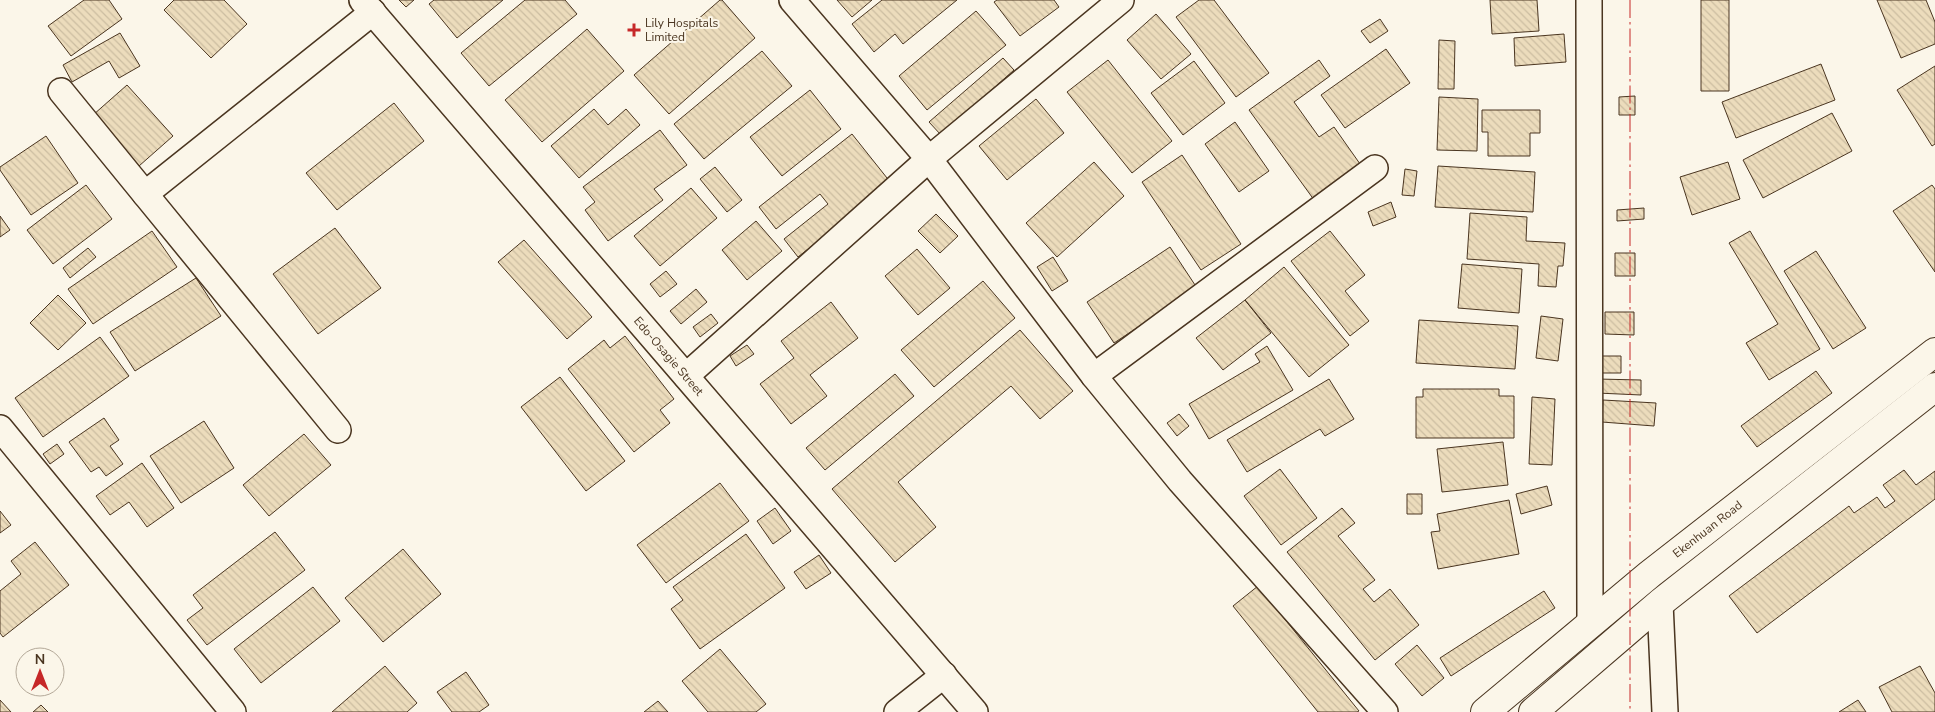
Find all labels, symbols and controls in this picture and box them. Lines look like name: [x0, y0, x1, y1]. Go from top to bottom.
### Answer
place label: Lily Hospitals Limited: [645, 15, 718, 45]
marker: Lily Hospitals Limited: [627, 23, 641, 37]
street label: Edo-Osagie Street: [630, 313, 708, 400]
street label: Ekenhuan Road: [1669, 497, 1746, 561]
north arrow: [15, 647, 65, 697]
text: N: [35, 650, 45, 669]

